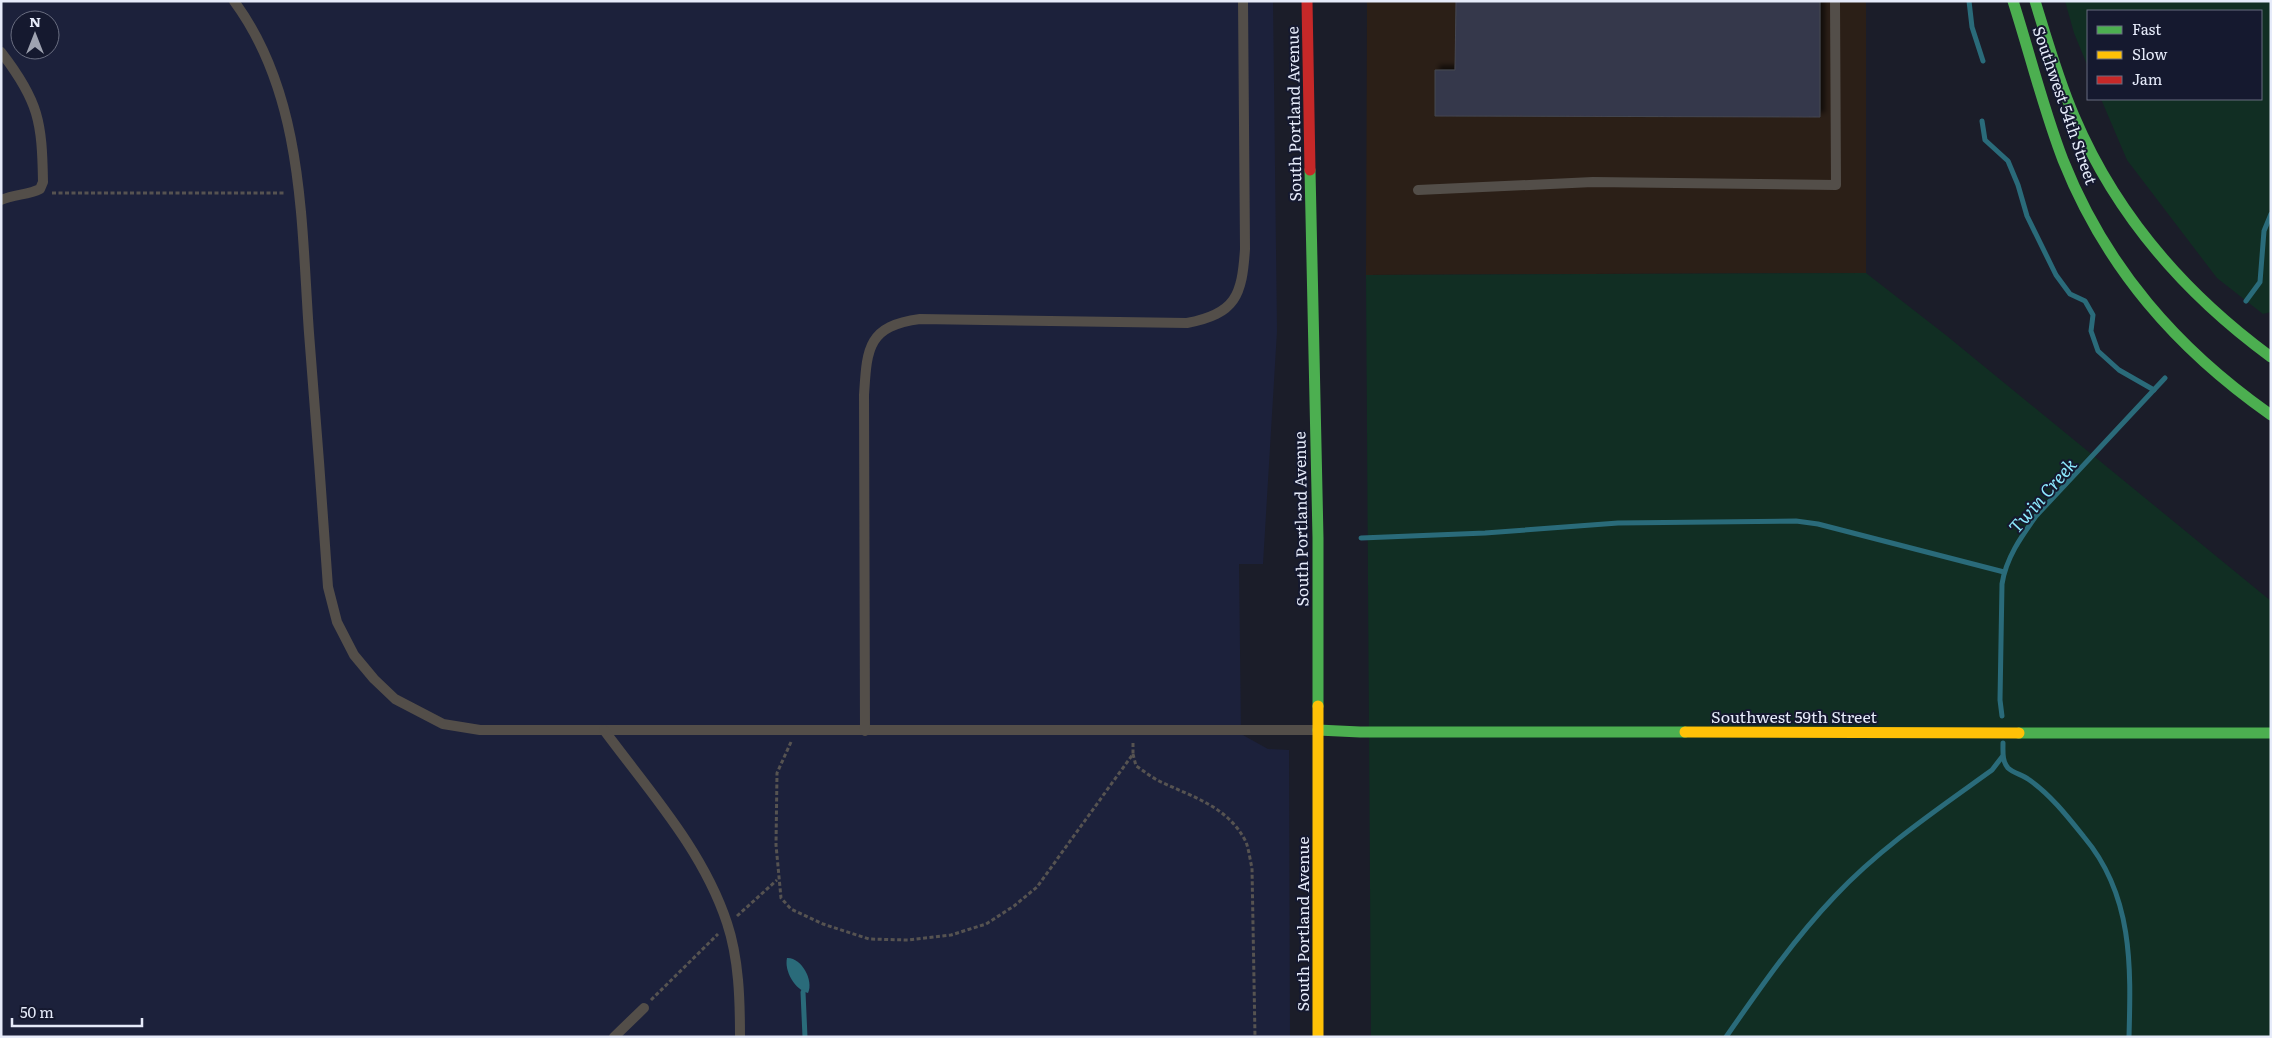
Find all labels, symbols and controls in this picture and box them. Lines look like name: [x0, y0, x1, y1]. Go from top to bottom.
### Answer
north arrow: [10, 10, 60, 60]
legend: [2087, 10, 2262, 100]
text: N: [29, 11, 41, 31]
text: Fast: [2132, 17, 2161, 40]
street label: Southwest 54th Street: [2028, 22, 2105, 188]
street label: South Portland Avenue: [1279, 26, 1307, 202]
text: Slow: [2132, 42, 2167, 65]
text: Jam: [2132, 67, 2163, 90]
street label: South Portland Avenue: [1286, 431, 1314, 607]
water label: Twin Creek: [2002, 451, 2082, 539]
street label: Southwest 59th Street: [1711, 704, 1877, 728]
street label: South Portland Avenue: [1290, 836, 1314, 1012]
scale bar: [12, 996, 142, 1028]
text: 50 m: [20, 1000, 54, 1023]

